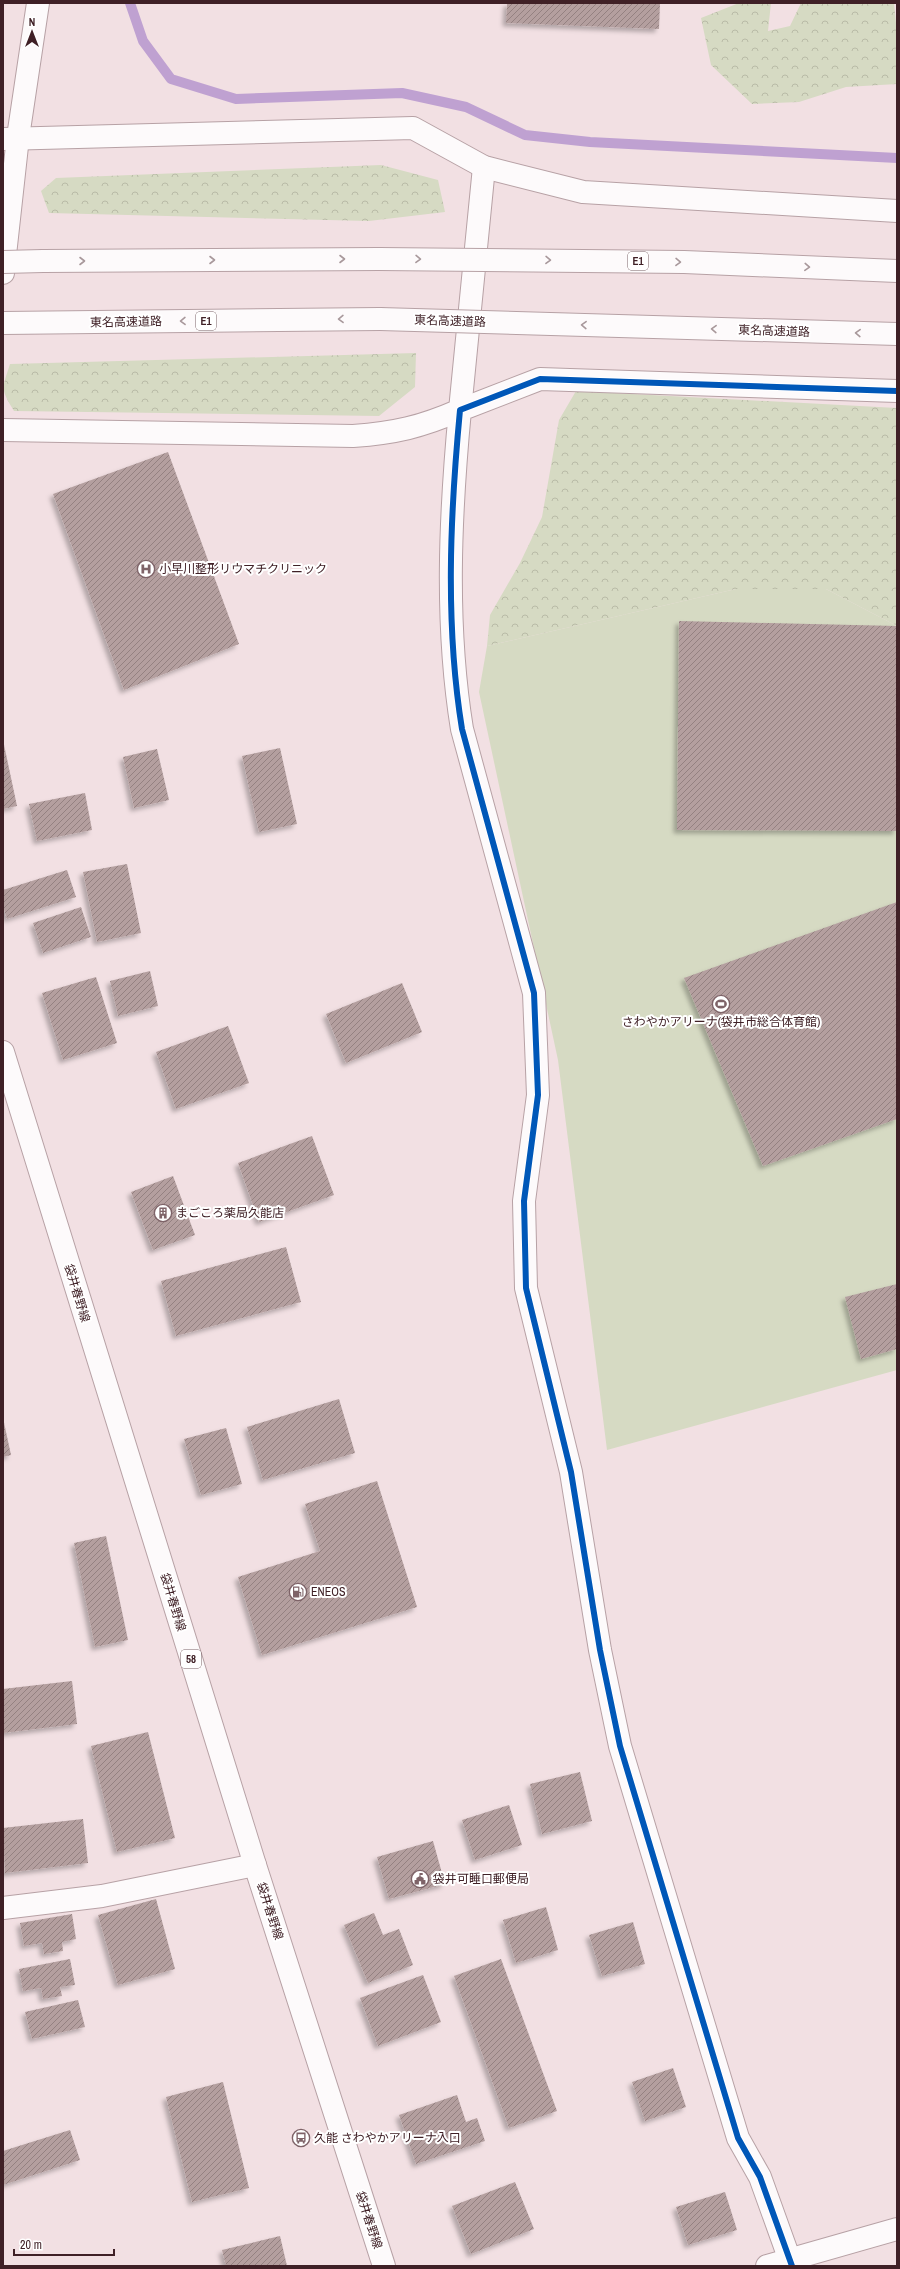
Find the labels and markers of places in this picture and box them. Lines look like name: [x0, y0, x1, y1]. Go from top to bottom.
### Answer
hospital icon: 小早川整形リウマチクリニック: [136, 559, 156, 579]
place label: 小早川整形リウマチクリニック: [159, 561, 327, 577]
sports icon: さわやかアリーナ(袋井市総合体育館): [711, 994, 731, 1014]
place label: さわやかアリーナ(袋井市総合体育館): [622, 1014, 820, 1030]
building icon: まごころ薬局久能店: [153, 1203, 173, 1223]
place label: まごころ薬局久能店: [176, 1205, 284, 1221]
fuel station icon: ENEOS: [288, 1582, 308, 1602]
place label: ENEOS: [311, 1584, 346, 1600]
public building icon: 袋井可睡口郵便局: [410, 1869, 430, 1889]
place label: 袋井可睡口郵便局: [432, 1871, 529, 1887]
bus stop icon: 久能 さわやかアリーナ入口: [291, 2128, 311, 2148]
place label: 久能 さわやかアリーナ入口: [314, 2130, 461, 2146]

